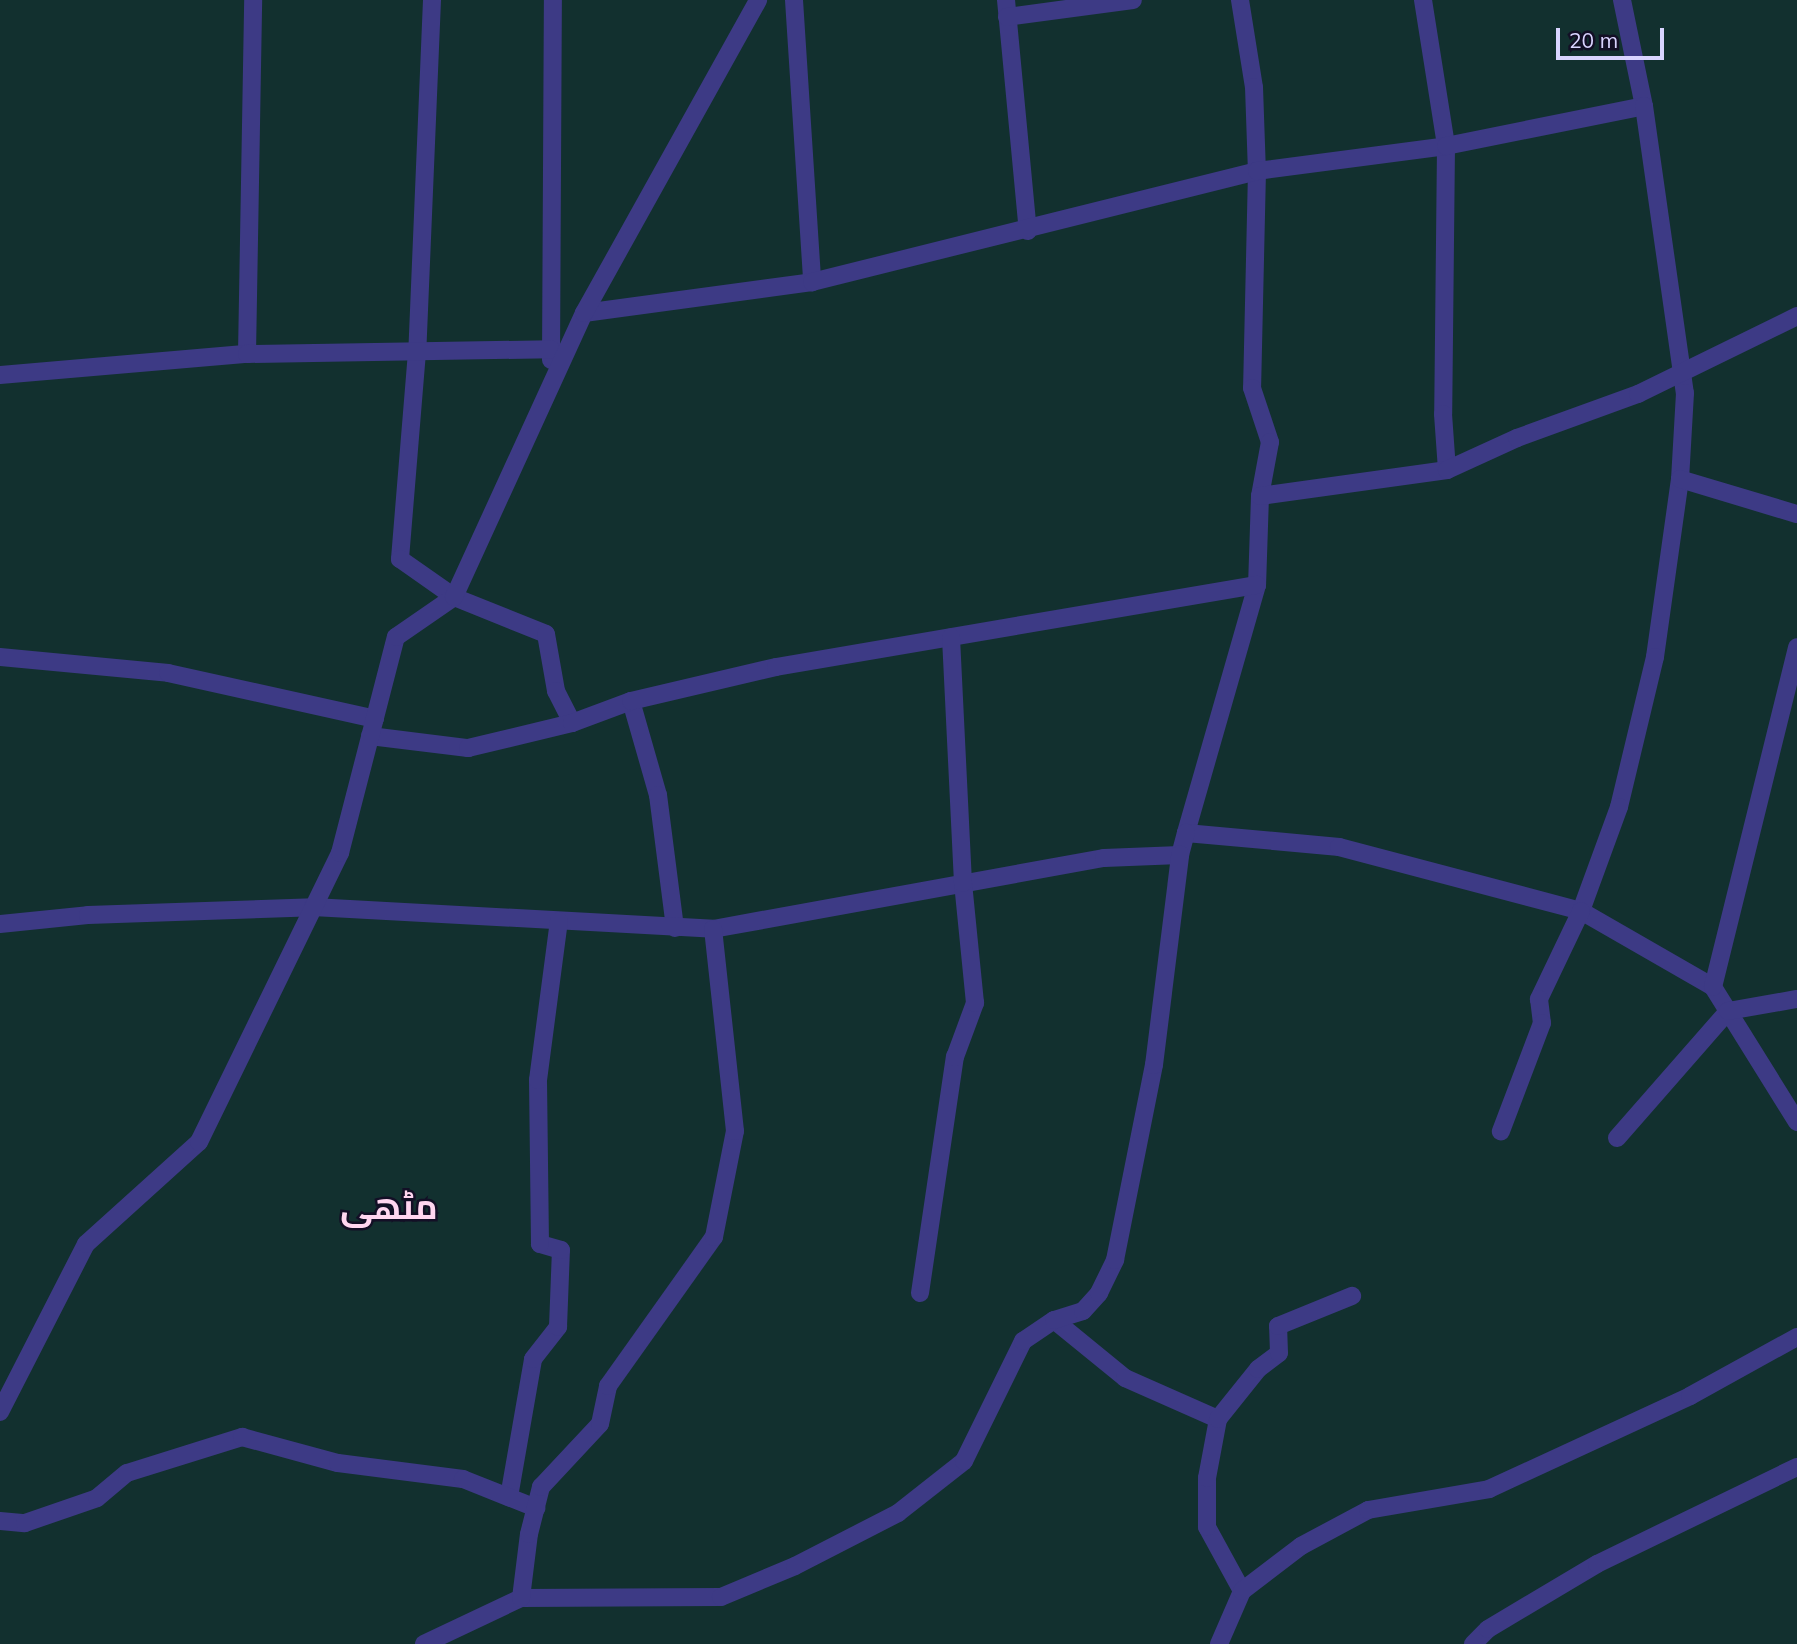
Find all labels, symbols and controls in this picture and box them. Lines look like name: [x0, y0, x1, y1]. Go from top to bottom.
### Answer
scale bar: [1559, 14, 1668, 58]
text: 20 m: [1569, 27, 1618, 53]
district label: مٹھی: [340, 1185, 438, 1227]

